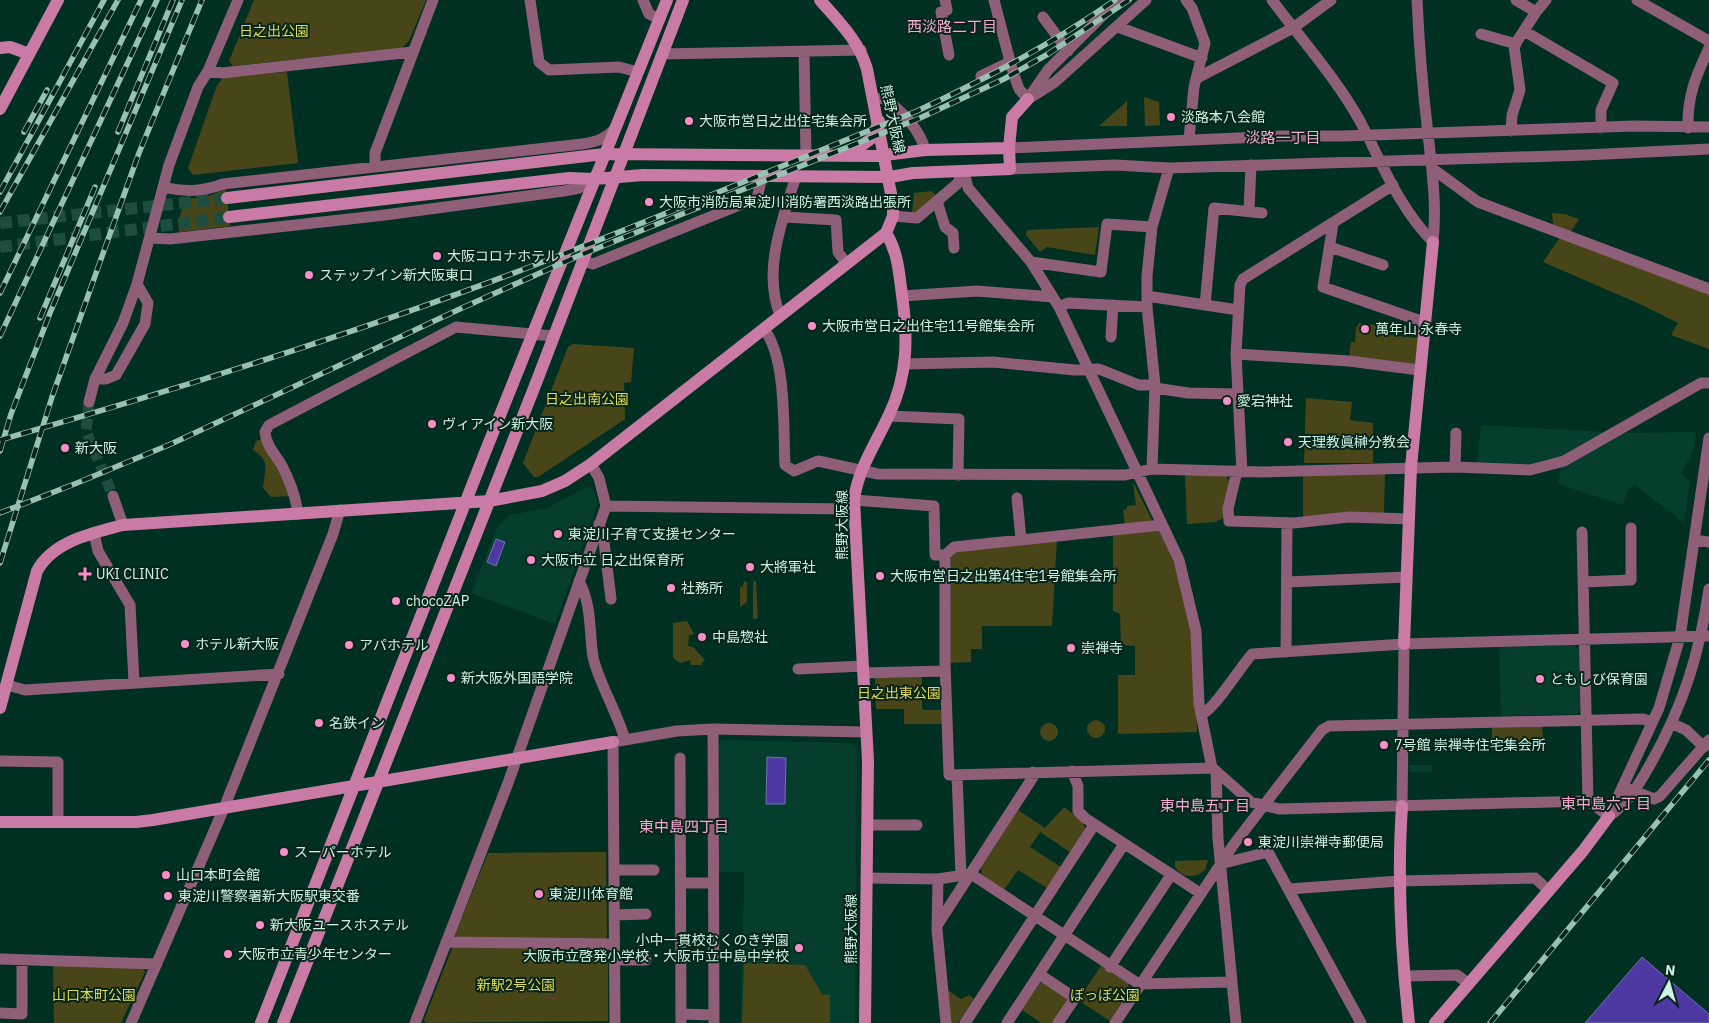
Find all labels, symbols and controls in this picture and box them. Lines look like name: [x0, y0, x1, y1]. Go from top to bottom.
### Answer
district label: 西淡路二丁目: [907, 17, 997, 36]
park label: 日之出公園: [239, 22, 309, 40]
street label: 熊野大阪線: [877, 83, 909, 155]
place label: 淡路本八会館: [1181, 108, 1265, 126]
marker: 淡路本八会館: [1165, 111, 1177, 123]
place label: 大阪市営日之出住宅集会所: [699, 112, 867, 130]
marker: 大阪市営日之出住宅集会所: [683, 115, 695, 127]
district label: 淡路一丁目: [1245, 128, 1321, 147]
place label: 大阪市消防局東淀川消防署西淡路出張所: [659, 193, 911, 211]
marker: 大阪市消防局東淀川消防署西淡路出張所: [643, 196, 655, 208]
place label: 大阪コロナホテル: [447, 247, 559, 265]
marker: 大阪コロナホテル: [431, 250, 443, 262]
place label: ステップイン新大阪東口: [319, 266, 473, 284]
marker: ステップイン新大阪東口: [303, 269, 315, 281]
place label: 大阪市営日之出住宅11号館集会所: [822, 317, 1035, 335]
marker: 大阪市営日之出住宅11号館集会所: [806, 320, 818, 332]
place label: 萬年山 永春寺: [1375, 320, 1462, 338]
marker: 萬年山 永春寺: [1359, 323, 1371, 335]
park label: 日之出南公園: [545, 390, 629, 408]
place label: 愛宕神社: [1237, 392, 1293, 410]
marker: 愛宕神社: [1221, 395, 1233, 407]
place label: ヴィアイン新大阪: [442, 415, 553, 433]
marker: ヴィアイン新大阪: [426, 418, 438, 430]
place label: 天理教眞榊分教会: [1298, 433, 1410, 451]
marker: 天理教眞榊分教会: [1282, 436, 1294, 448]
place label: 新大阪: [75, 439, 117, 457]
marker: 新大阪: [59, 442, 71, 454]
street label: 熊野大阪線: [833, 490, 851, 560]
place label: 東淀川子育て支援センター: [568, 525, 736, 543]
marker: 東淀川子育て支援センター: [552, 528, 564, 540]
place label: 大阪市立 日之出保育所: [541, 551, 684, 569]
marker: 大阪市立 日之出保育所: [525, 554, 537, 566]
place label: 大將軍社: [760, 558, 816, 576]
marker: 大將軍社: [744, 561, 756, 573]
place label: UKI CLINIC: [96, 565, 169, 583]
marker: UKI CLINIC: [78, 567, 92, 581]
place label: 大阪市営日之出第4住宅1号館集会所: [890, 567, 1117, 585]
marker: 大阪市営日之出第4住宅1号館集会所: [874, 570, 886, 582]
place label: 社務所: [681, 579, 723, 597]
marker: 社務所: [665, 582, 677, 594]
place label: chocoZAP: [406, 592, 469, 610]
marker: chocoZAP: [390, 595, 402, 607]
place label: 中島惣社: [712, 628, 768, 646]
marker: 中島惣社: [696, 631, 708, 643]
place label: ホテル新大阪: [195, 635, 279, 653]
place label: アパホテル: [359, 636, 429, 654]
marker: ホテル新大阪: [179, 638, 191, 650]
marker: アパホテル: [343, 639, 355, 651]
place label: 崇禅寺: [1081, 639, 1123, 657]
marker: 崇禅寺: [1065, 642, 1077, 654]
place label: 新大阪外国語学院: [461, 669, 573, 687]
place label: ともしび保育園: [1550, 670, 1648, 688]
marker: 新大阪外国語学院: [445, 672, 457, 684]
marker: ともしび保育園: [1534, 673, 1546, 685]
park label: 日之出東公園: [857, 684, 941, 702]
place label: 名鉄イン: [329, 714, 385, 732]
marker: 名鉄イン: [313, 717, 325, 729]
place label: 7号館 崇禅寺住宅集会所: [1394, 736, 1546, 754]
marker: 7号館 崇禅寺住宅集会所: [1378, 739, 1390, 751]
district label: 東中島六丁目: [1561, 794, 1651, 813]
district label: 東中島五丁目: [1160, 796, 1250, 815]
district label: 東中島四丁目: [639, 817, 729, 836]
place label: 東淀川崇禅寺郵便局: [1258, 833, 1384, 851]
marker: 東淀川崇禅寺郵便局: [1242, 836, 1254, 848]
place label: スーパーホテル: [294, 843, 392, 861]
marker: スーパーホテル: [278, 846, 290, 858]
place label: 山口本町会館: [176, 866, 260, 884]
marker: 山口本町会館: [160, 869, 172, 881]
place label: 東淀川体育館: [549, 885, 633, 903]
place label: 東淀川警察署新大阪駅東交番: [178, 887, 360, 905]
marker: 東淀川体育館: [533, 888, 545, 900]
marker: 東淀川警察署新大阪駅東交番: [162, 890, 174, 902]
street label: 熊野大阪線: [842, 894, 860, 964]
place label: 新大阪ユースホステル: [270, 916, 409, 934]
marker: 新大阪ユースホステル: [254, 919, 266, 931]
place label: 小中一貫校むくのき学園 大阪市立啓発小学校・大阪市立中島中学校: [523, 931, 789, 965]
marker: 小中一貫校むくのき学園 大阪市立啓発小学校・大阪市立中島中学校: [793, 942, 805, 954]
place label: 大阪市立青少年センター: [238, 945, 392, 963]
marker: 大阪市立青少年センター: [222, 948, 234, 960]
north arrow: [1644, 958, 1694, 1008]
text: N: [1664, 961, 1676, 980]
park label: 新駅2号公園: [477, 976, 555, 994]
park label: 山口本町公園: [52, 986, 136, 1004]
park label: ぽっぽ公園: [1070, 986, 1140, 1004]

